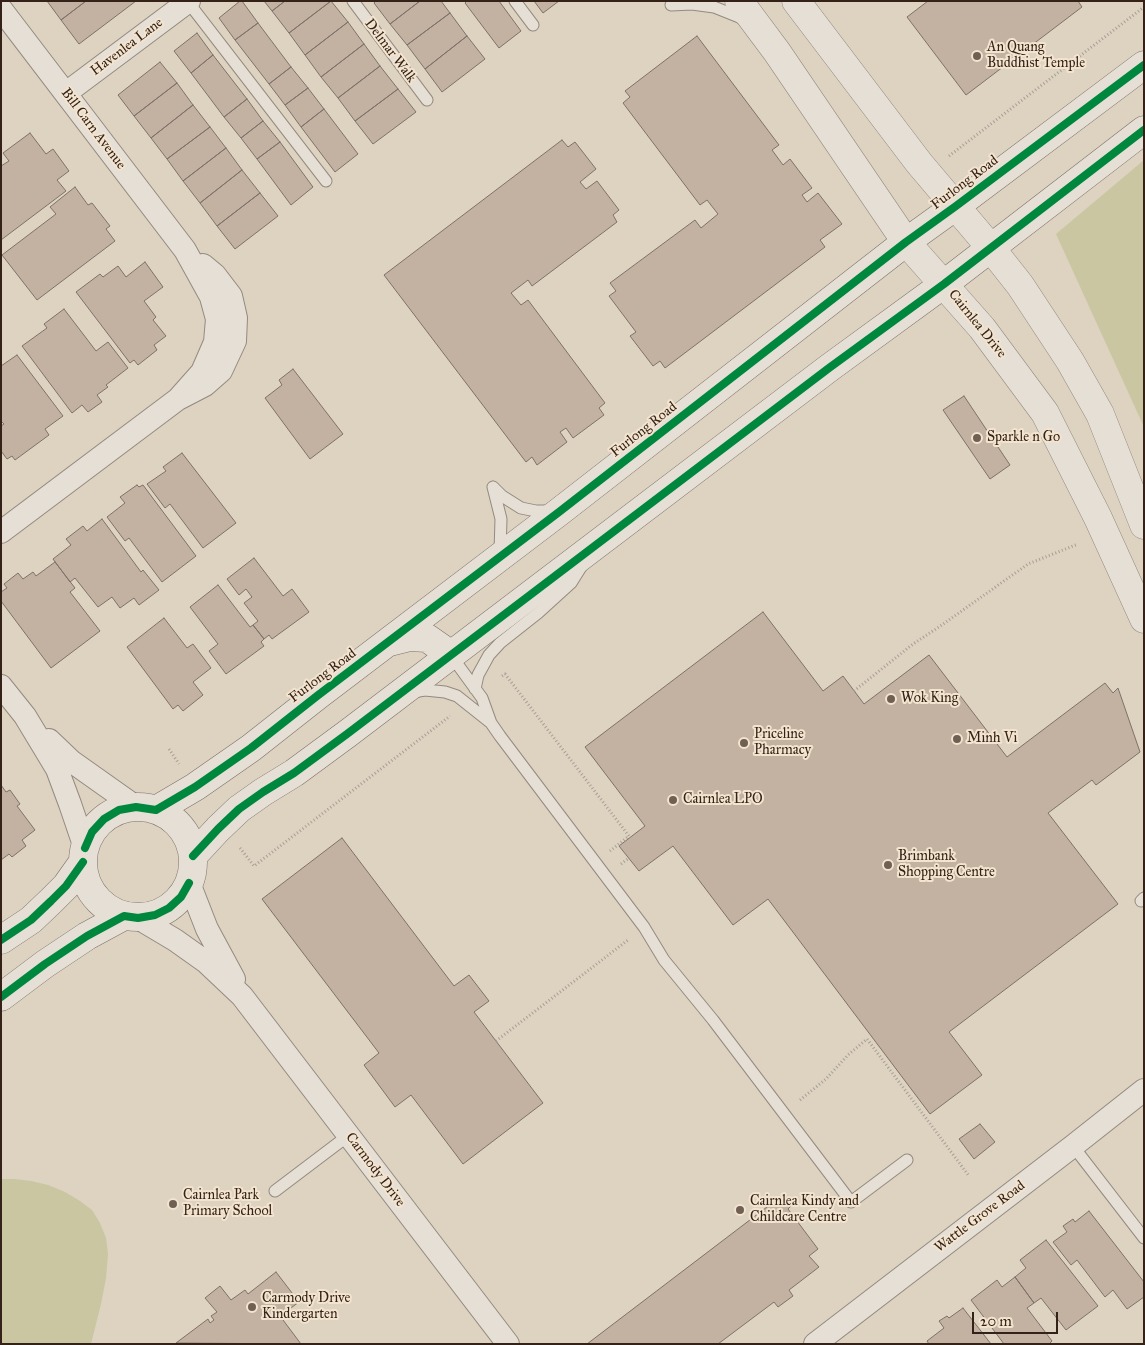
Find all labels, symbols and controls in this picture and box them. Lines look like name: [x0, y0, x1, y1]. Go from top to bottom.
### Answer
street label: Havenlea Lane: [88, 14, 166, 80]
street label: Delmar Walk: [361, 16, 419, 86]
place label: An Quang Buddhist Temple: [987, 40, 1085, 72]
marker: An Quang Buddhist Temple: [971, 50, 983, 62]
street label: Bill Carn Avenue: [57, 85, 129, 173]
street label: Furlong Road: [928, 152, 1002, 214]
street label: Cairnlea Drive: [944, 286, 1010, 362]
street label: Furlong Road: [608, 399, 680, 461]
place label: Sparkle n Go: [987, 430, 1060, 446]
marker: Sparkle n Go: [971, 432, 983, 444]
street label: Furlong Road: [286, 645, 360, 707]
place label: Wok King: [901, 691, 958, 707]
marker: Wok King: [885, 693, 897, 705]
place label: Priceline Pharmacy: [754, 727, 811, 760]
place label: Minh Vi: [967, 731, 1017, 747]
marker: Minh Vi: [951, 733, 963, 745]
marker: Priceline Pharmacy: [738, 737, 750, 749]
place label: Cairnlea LPO: [683, 792, 763, 808]
marker: Cairnlea LPO: [667, 794, 679, 806]
place label: Brimbank Shopping Centre: [898, 849, 995, 882]
marker: Brimbank Shopping Centre: [882, 859, 894, 871]
street label: Carmody Drive: [342, 1130, 408, 1210]
street label: Wattle Grove Road: [932, 1178, 1028, 1256]
place label: Cairnlea Park Primary School: [183, 1188, 272, 1220]
place label: Cairnlea Kindy and Childcare Centre: [750, 1194, 859, 1226]
marker: Cairnlea Park Primary School: [167, 1198, 179, 1210]
marker: Cairnlea Kindy and Childcare Centre: [734, 1204, 746, 1216]
place label: Carmody Drive Kindergarten: [262, 1291, 350, 1324]
marker: Carmody Drive Kindergarten: [246, 1301, 258, 1313]
scale bar: [975, 1302, 1061, 1334]
text: 20 m: [980, 1312, 1012, 1330]

